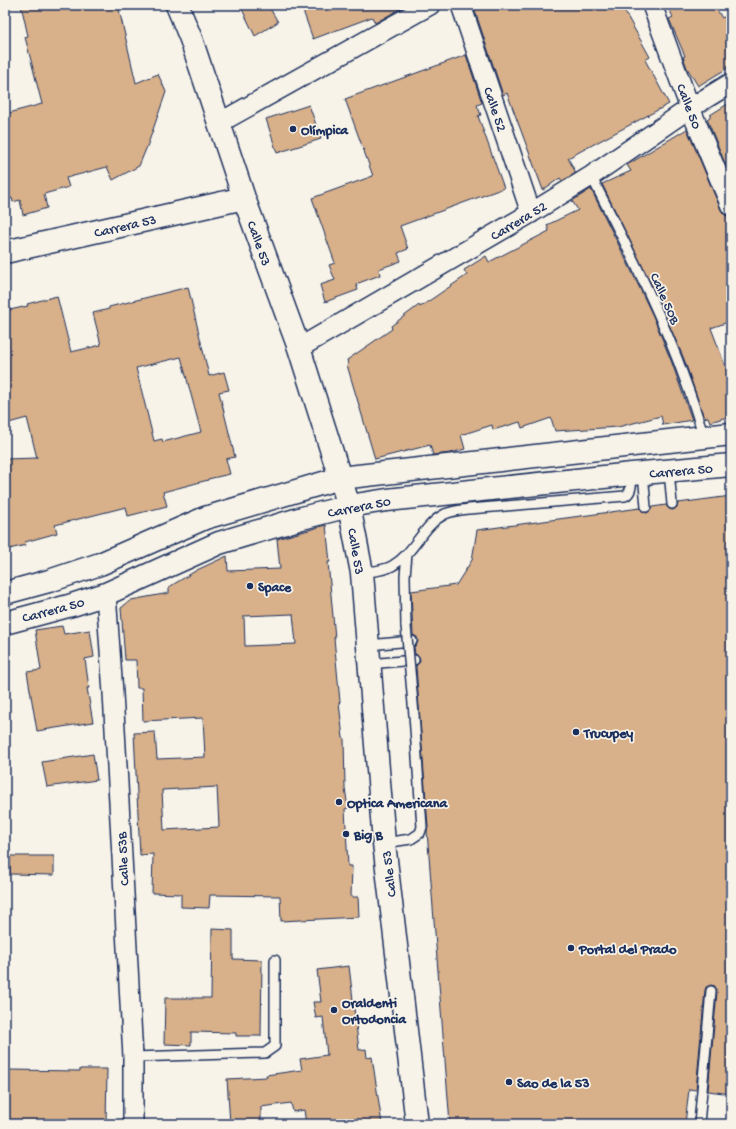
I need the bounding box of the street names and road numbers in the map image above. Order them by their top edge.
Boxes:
street label: Calle 50 [671,82,704,132]
street label: Calle 52 [478,85,509,135]
street label: Carrera 52 [488,199,551,246]
street label: Carrera 53 [93,212,158,243]
street label: Calle 53 [242,219,274,269]
street label: Calle 50B [645,271,683,328]
street label: Carrera 50 [649,461,714,484]
street label: Carrera 50 [327,494,392,523]
street label: Calle 53 [342,527,367,576]
street label: Carrera 50 [21,595,87,628]
street label: Calle 53B [115,831,134,886]
street label: Calle 53 [379,849,402,898]

